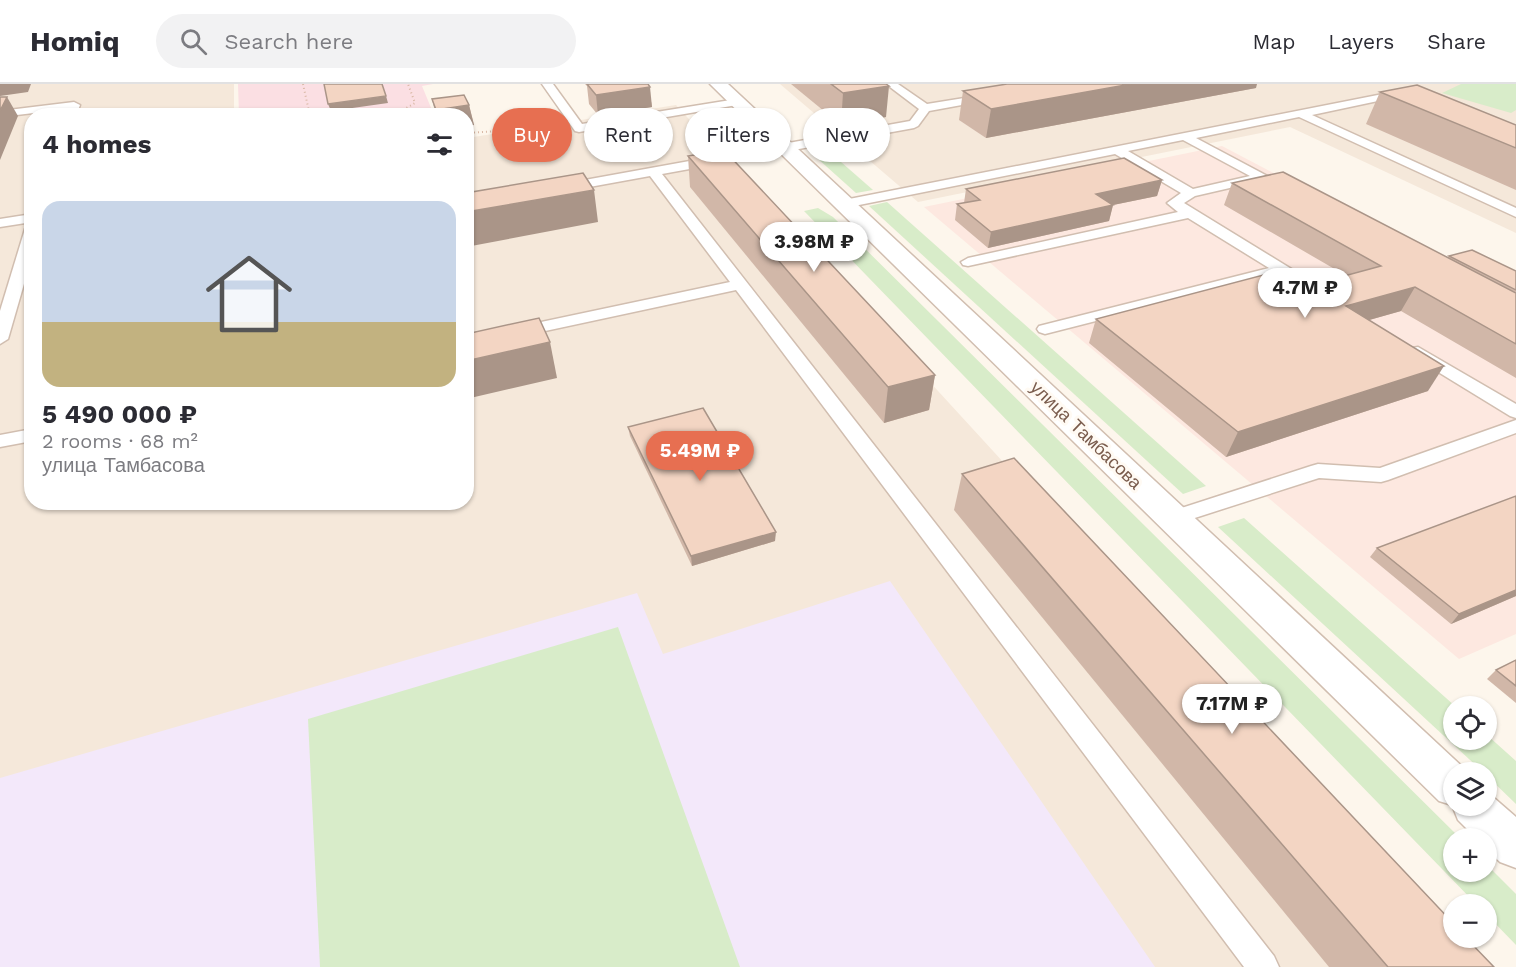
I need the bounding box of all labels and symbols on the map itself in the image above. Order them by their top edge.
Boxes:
pin: 3.98M ₽ [759,222,869,273]
pin: 4.7M ₽ [1256,268,1354,319]
street label: улица Тамбасова [1026,376,1147,494]
pin: 5.49M ₽ [645,431,755,482]
pin: 7.17M ₽ [1177,684,1287,735]

